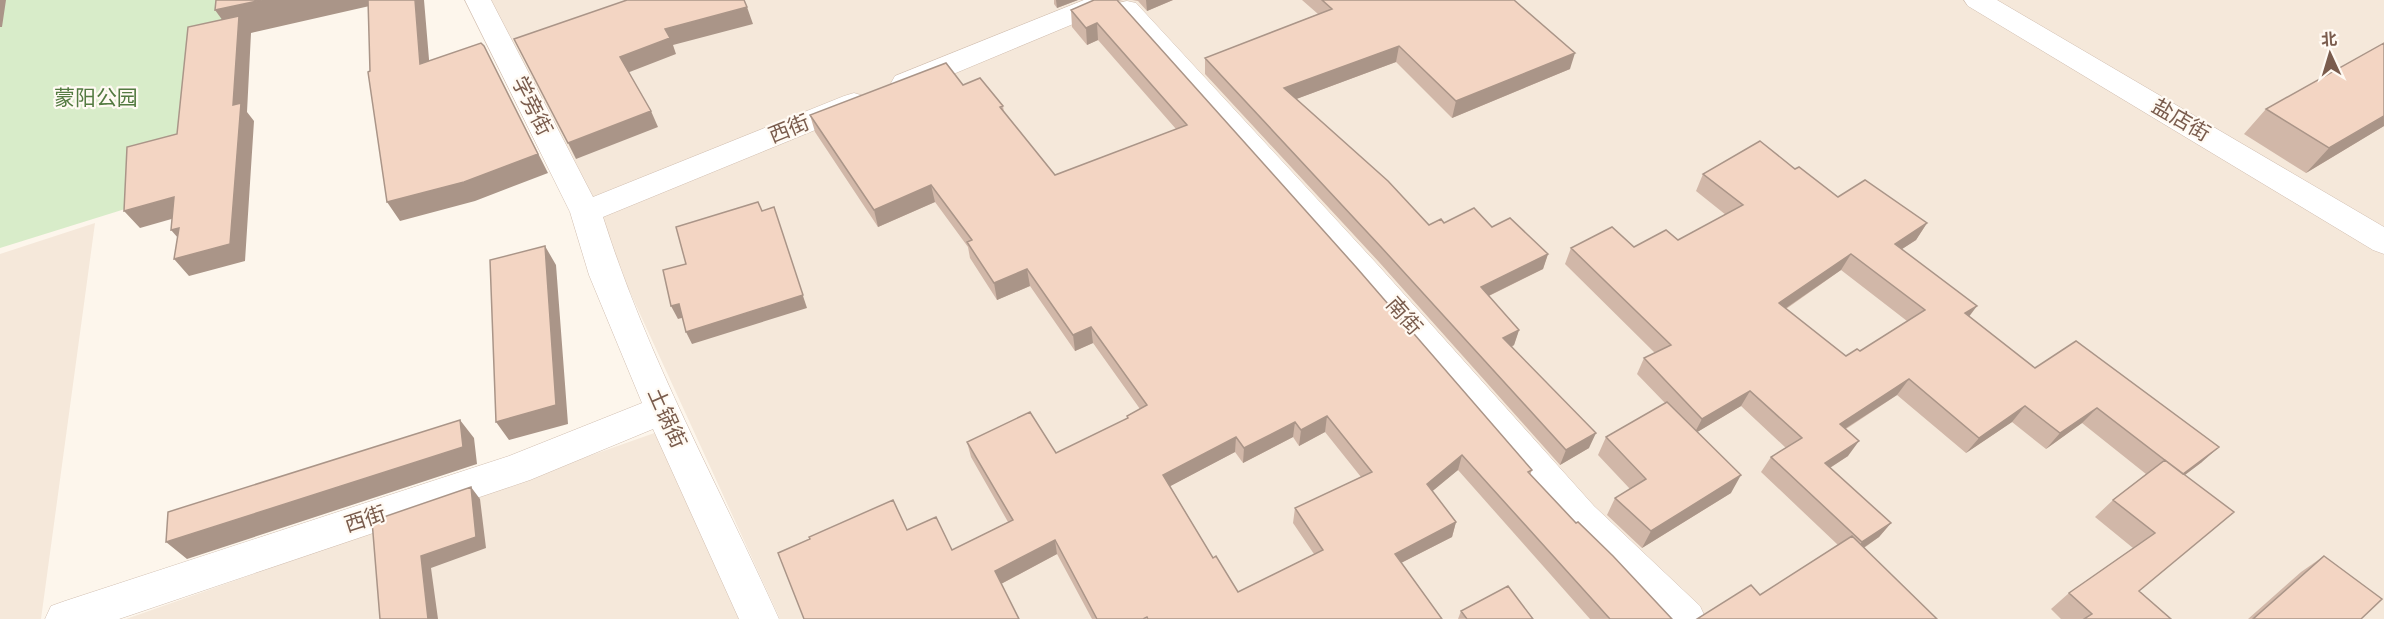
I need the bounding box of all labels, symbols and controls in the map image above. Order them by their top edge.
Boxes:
north arrow [2300,24,2360,84]
text: 北 [2320,29,2338,50]
street label: 学旁街 [506,72,558,140]
park label: 蒙阳公园 [54,85,138,111]
street label: 盐店街 [2147,93,2215,147]
street label: 西街 [765,109,813,149]
street label: 南街 [1380,292,1428,340]
street label: 土锅街 [642,384,692,452]
street label: 西街 [341,500,389,538]

